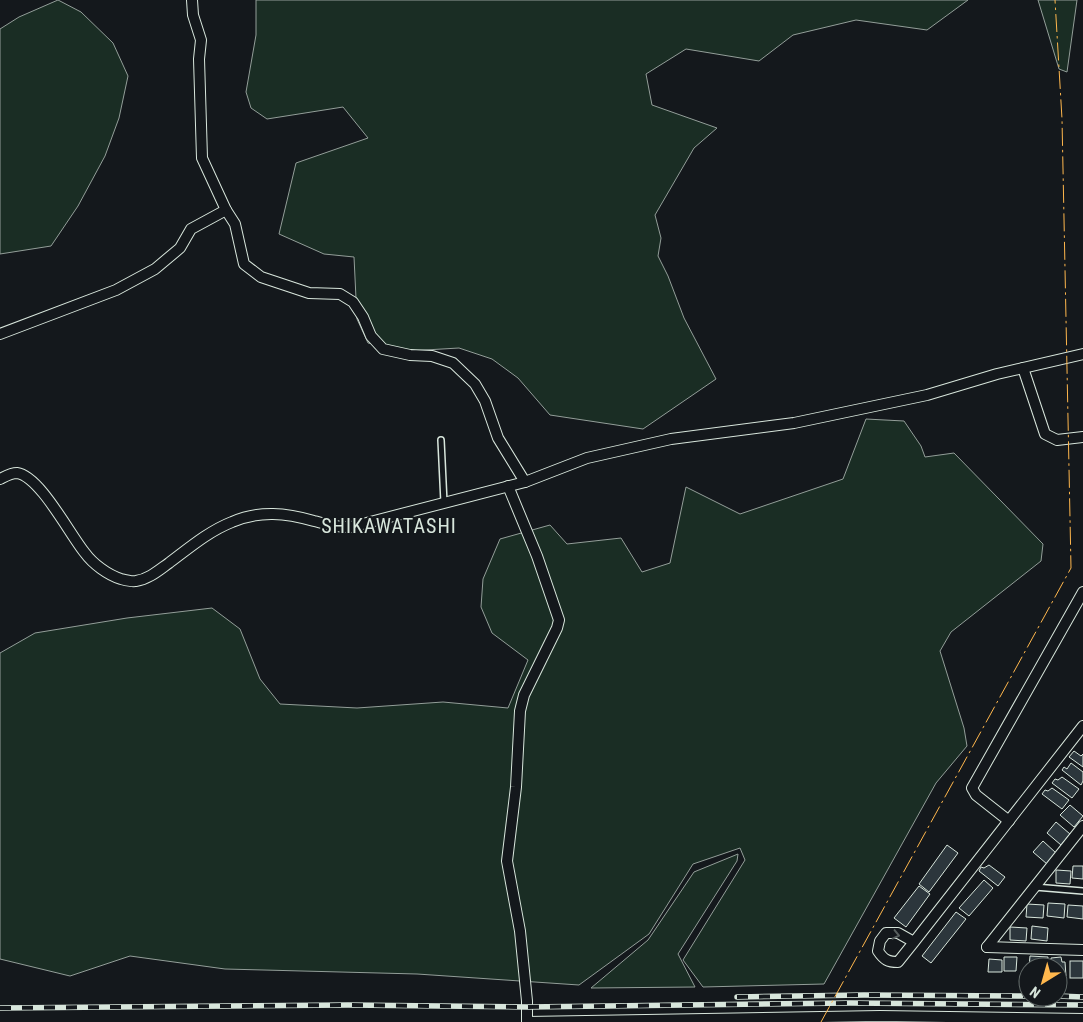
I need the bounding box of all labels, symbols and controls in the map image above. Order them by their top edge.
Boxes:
district label: SHIKAWATASHI [321,514,457,538]
one-way arrow [891,929,900,940]
north arrow [1018,957,1068,1007]
text: N [1027,983,1043,1001]

